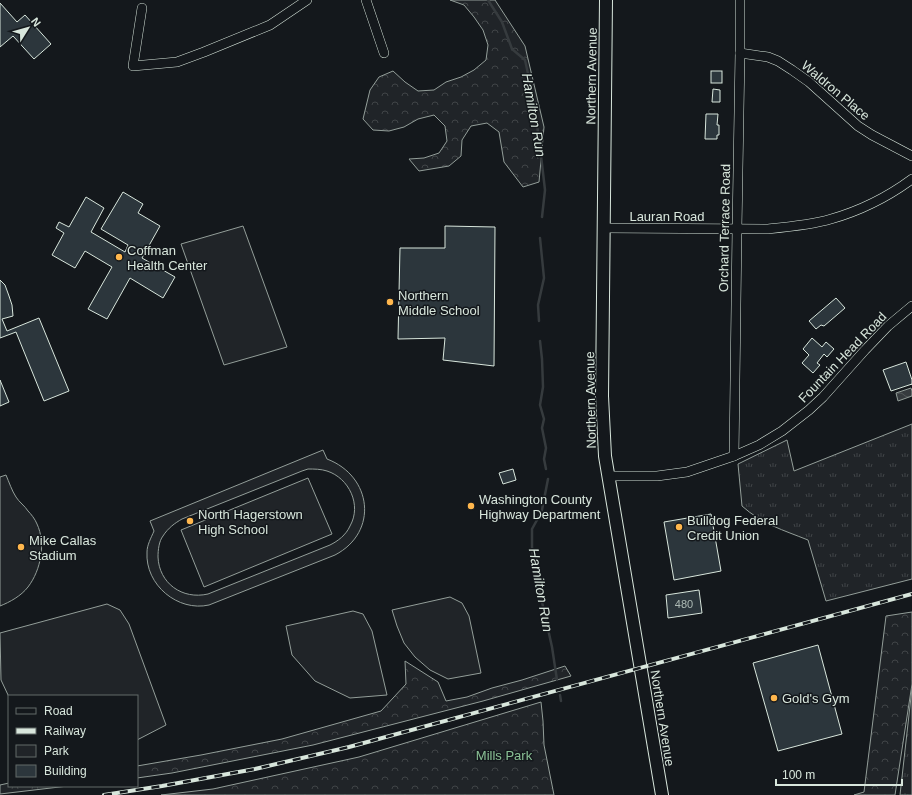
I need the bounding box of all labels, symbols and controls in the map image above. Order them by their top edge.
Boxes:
north arrow [8,8,48,48]
text: N [29,15,43,29]
street label: Northern Avenue [583,27,600,125]
street label: Waldron Place [799,58,873,123]
water label: Hamilton Run [519,72,549,158]
street label: Orchard Terrace Road [716,164,733,292]
street label: Lauran Road [629,209,705,224]
place label: Coffman Health Center [127,243,208,273]
marker: Coffman Health Center [114,252,124,262]
place label: Northern Middle School [398,288,480,318]
marker: Northern Middle School [385,297,395,307]
street label: Fountain Head Road [795,309,889,406]
street label: Northern Avenue [582,351,599,449]
place label: Washington County Highway Department [479,492,601,522]
marker: Washington County Highway Department [466,501,476,511]
place label: North Hagerstown High School [198,507,303,537]
place label: Bulldog Federal Credit Union [687,513,778,543]
marker: North Hagerstown High School [185,516,195,526]
marker: Bulldog Federal Credit Union [674,522,684,532]
place label: Mike Callas Stadium [29,533,97,563]
marker: Mike Callas Stadium [16,542,26,552]
water label: Hamilton Run [526,547,556,633]
house number: 480 [675,598,693,610]
street label: Northern Avenue [647,669,678,767]
place label: Gold's Gym [782,691,850,706]
marker: Gold's Gym [769,693,779,703]
legend [8,695,138,787]
text: Road [44,704,73,718]
text: Railway [44,724,86,738]
text: Park [44,744,70,758]
park label: Mills Park [476,748,533,763]
scale bar [776,761,902,787]
text: Building [44,764,87,778]
text: 100 m [782,768,815,782]

